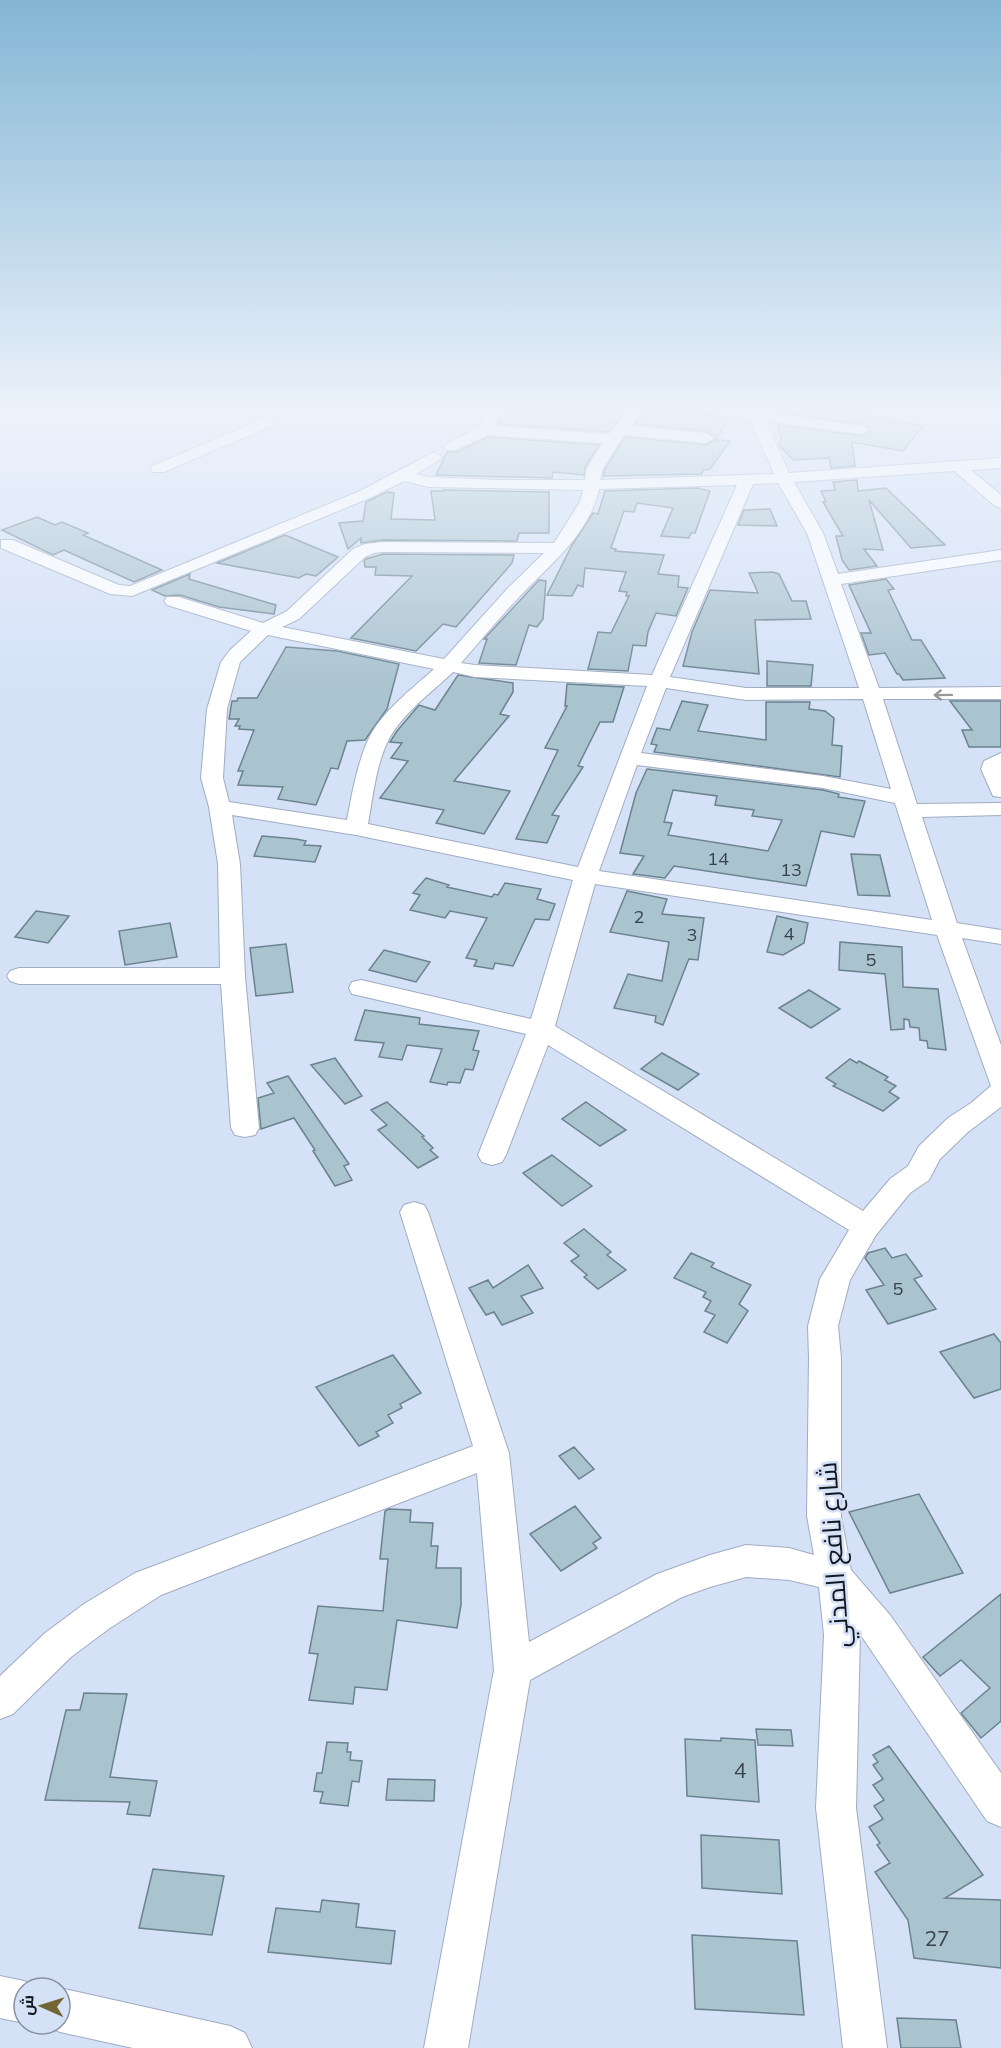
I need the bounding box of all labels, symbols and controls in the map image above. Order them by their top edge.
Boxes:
one-way arrow [933,689,953,701]
house number: 14 [707,847,729,870]
house number: 13 [780,858,802,881]
house number: 2 [634,905,644,928]
house number: 4 [784,922,795,945]
house number: 3 [687,923,697,946]
house number: 5 [866,948,877,971]
house number: 5 [893,1277,904,1300]
street label: شارع نافع المدني [810,1461,861,1649]
house number: 4 [734,1757,747,1783]
house number: 27 [924,1925,950,1951]
north arrow [12,1976,72,2036]
text: ش [16,1994,38,2016]

